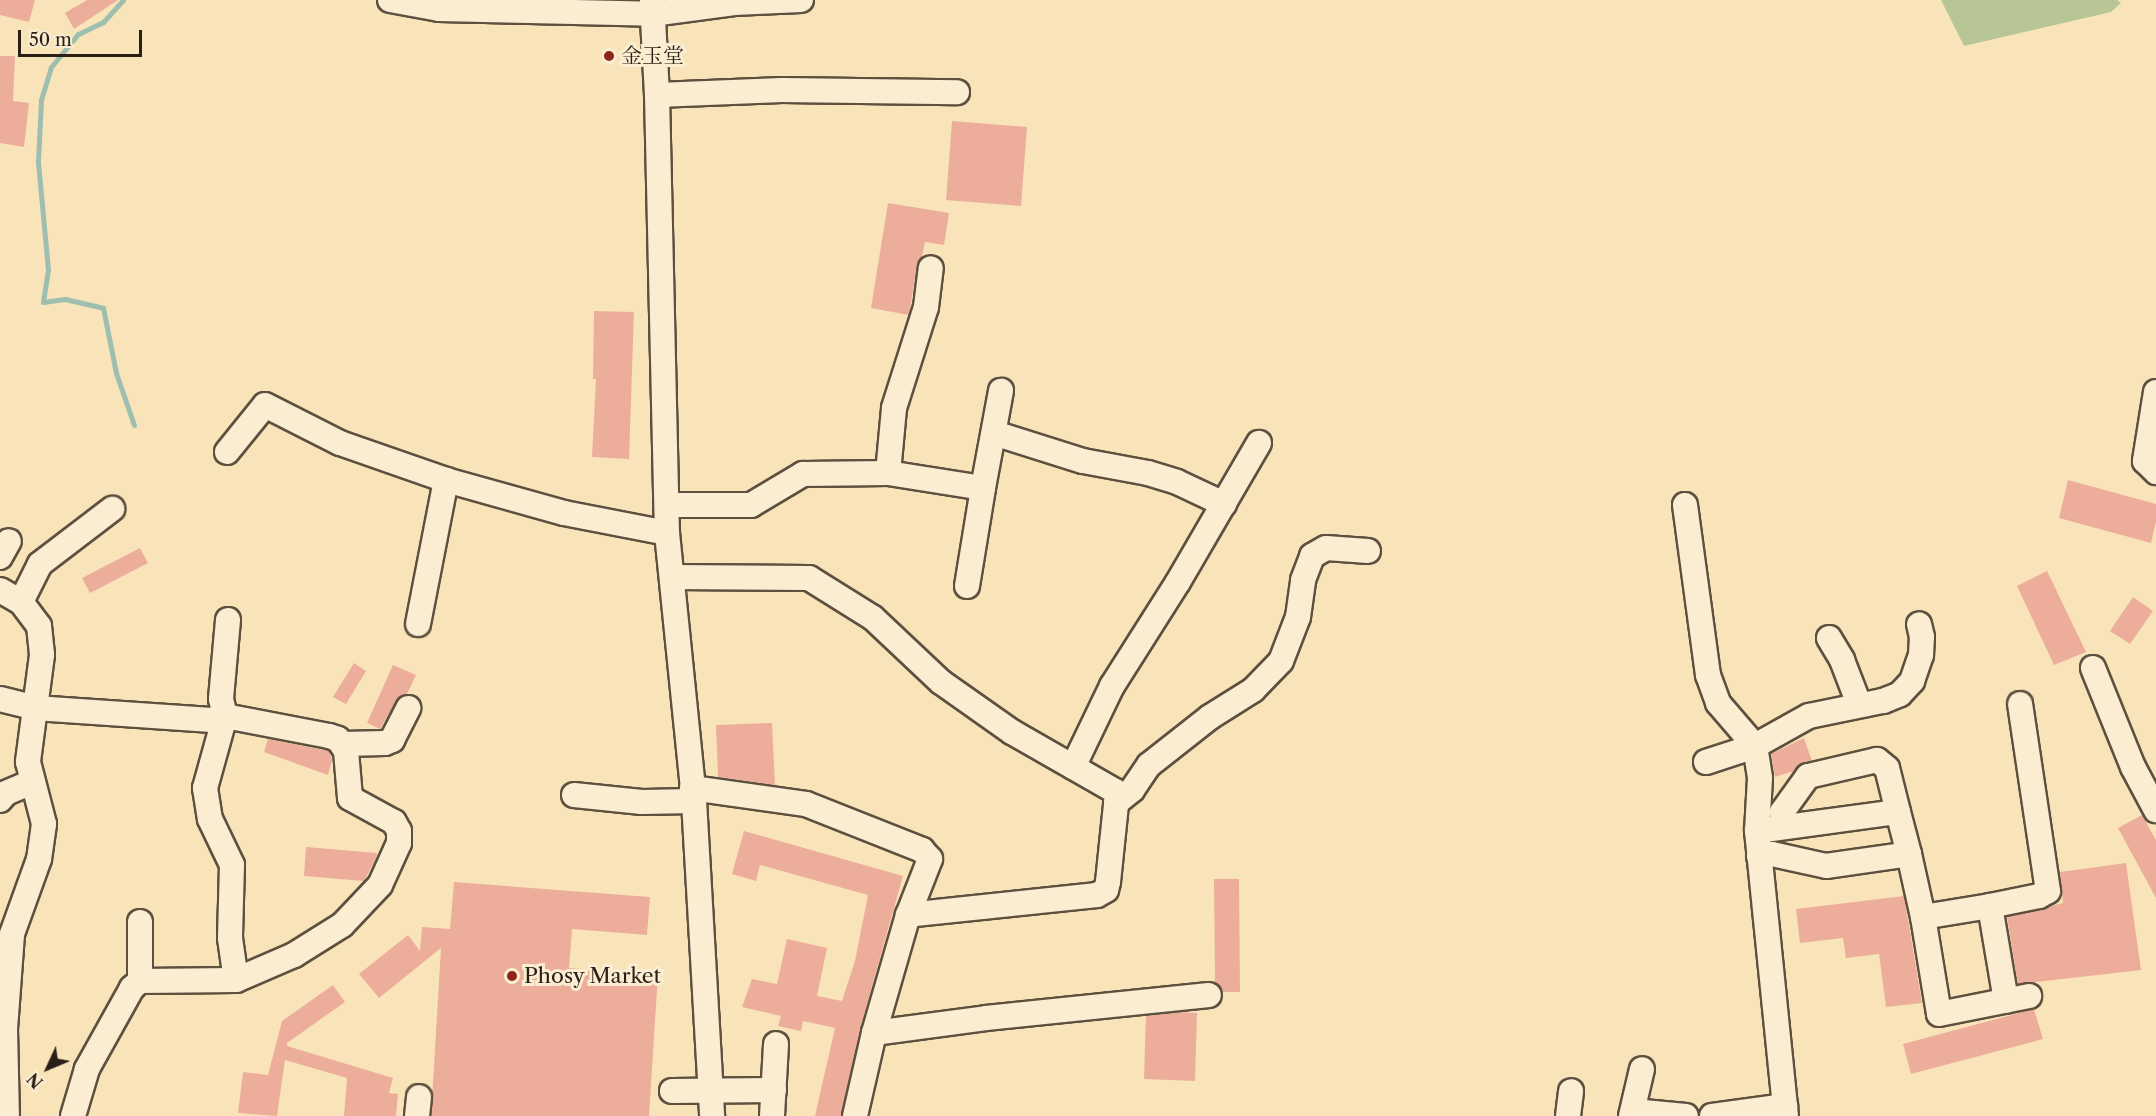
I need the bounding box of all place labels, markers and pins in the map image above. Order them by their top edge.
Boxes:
place label: 金玉堂 [621,43,684,69]
marker: 金玉堂 [602,49,616,63]
place label: Phosy Market [524,963,662,989]
marker: Phosy Market [505,969,519,983]

